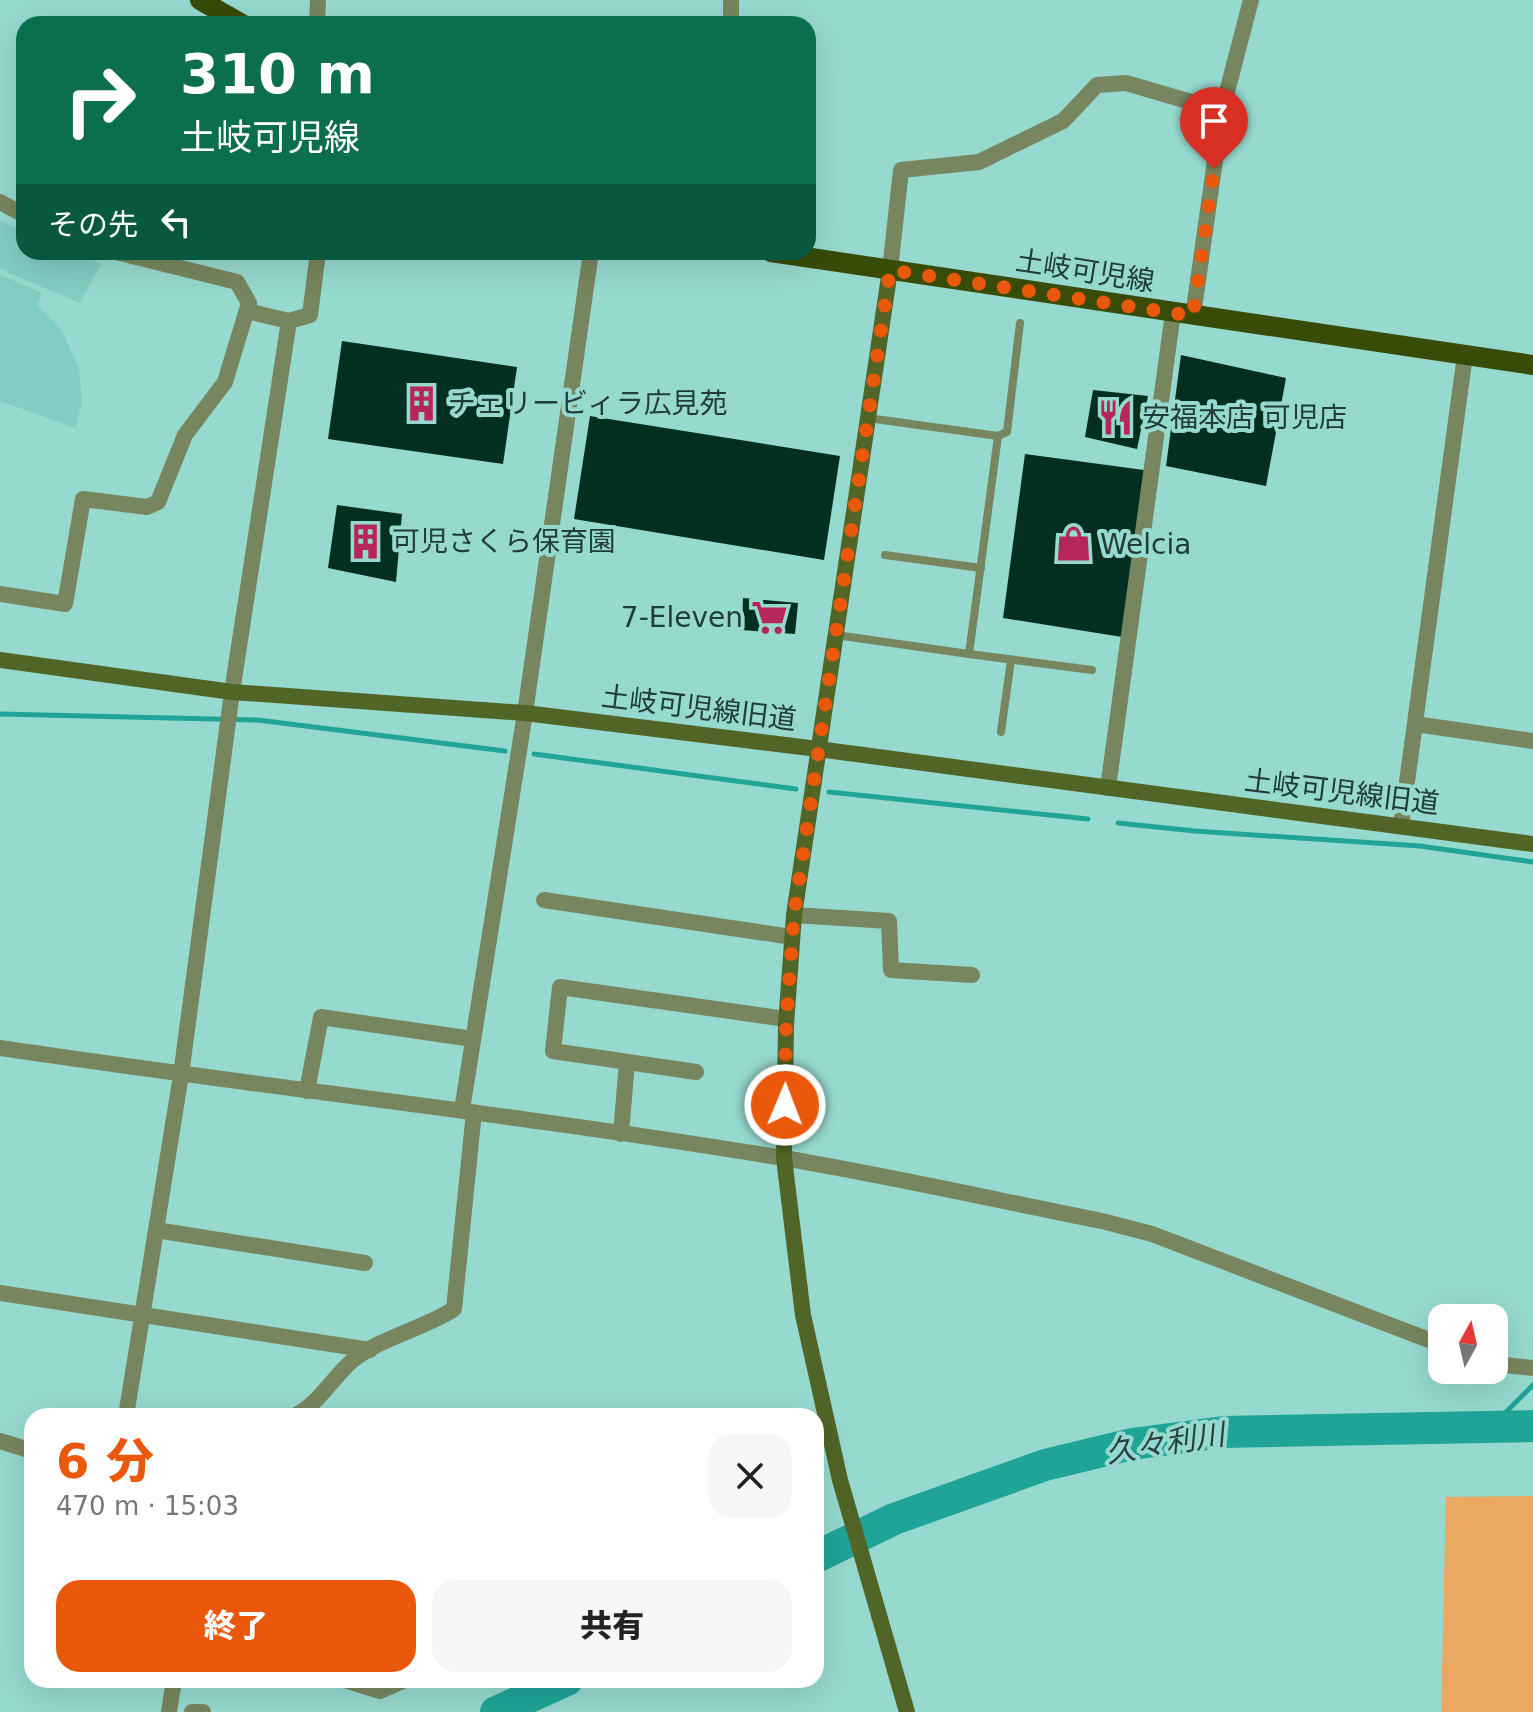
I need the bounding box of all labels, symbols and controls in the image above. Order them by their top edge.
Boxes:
text: 310 m [180,41,375,106]
icon: right [48,48,152,152]
pin [1180,87,1248,169]
icon: arrive [1192,99,1236,143]
text: 土岐可児線 [180,117,360,158]
icon: left [154,200,198,244]
text: その先 [48,207,138,242]
street label: 土岐可児線 [1013,244,1157,298]
building icon: チェリービィラ広見苑 [403,384,441,422]
place label: チェリービィラ広見苑 [448,387,727,420]
restaurant icon: 安福本店 可児店 [1097,398,1135,436]
place label: 安福本店 可児店 [1142,401,1347,434]
building icon: 可児さくら保育園 [347,522,385,560]
place label: 可児さくら保育園 [392,525,616,558]
shop icon: Welcia [1055,525,1093,563]
place label: Welcia [1100,528,1191,561]
supermarket icon: 7-Eleven [750,598,788,636]
place label: 7-Eleven [621,601,743,634]
street label: 土岐可児線旧道 [600,680,798,736]
street label: 土岐可児線旧道 [1243,764,1441,820]
position arrow [743,1063,827,1147]
north arrow [1428,1304,1508,1384]
map controls [1428,1304,1508,1384]
water label: 久々利川 [1103,1416,1230,1470]
text: 6 分 [56,1433,154,1489]
button: close [708,1434,792,1518]
text: 470 m · 15:03 [56,1491,239,1521]
button: 終了 [56,1580,416,1672]
button: 共有 [432,1580,792,1672]

